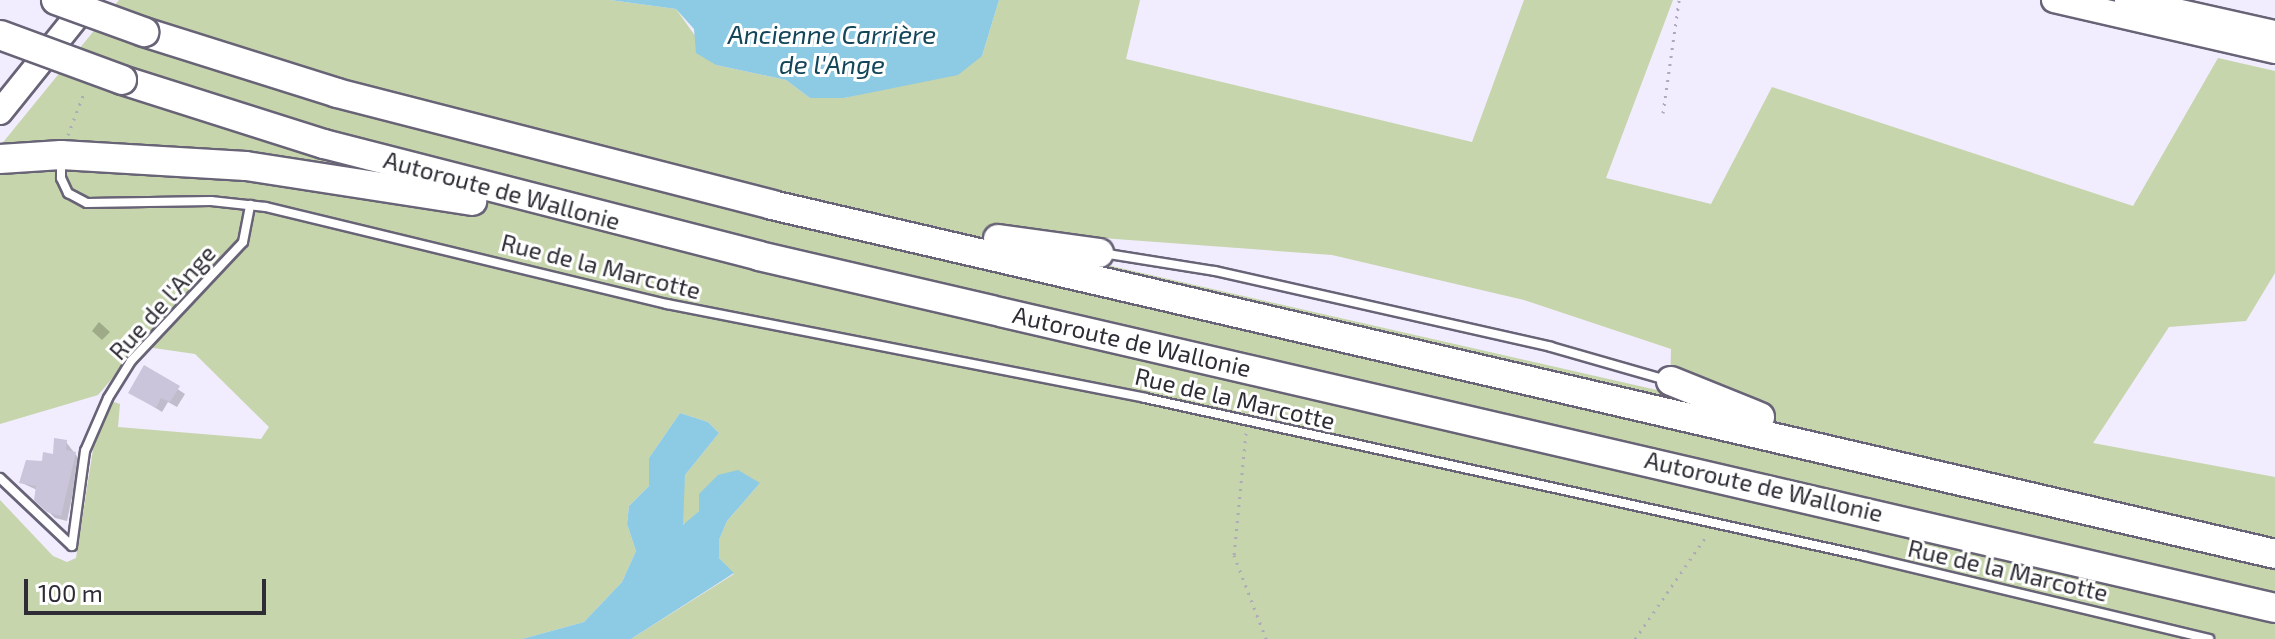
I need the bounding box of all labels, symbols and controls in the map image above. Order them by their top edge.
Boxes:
water label: Ancienne Carrière de l'Ange [728,18,936,80]
street label: Autoroute de Wallonie [381,145,623,235]
street label: Rue de la Marcotte [498,227,704,305]
street label: Rue de l'Ange [103,239,221,365]
street label: Autoroute de Wallonie [1010,300,1254,382]
street label: Rue de la Marcotte [1132,361,1338,435]
street label: Autoroute de Wallonie [1642,445,1886,527]
street label: Rue de la Marcotte [1905,533,2111,607]
scale bar [28,563,270,613]
text: 100 m [38,578,103,607]

